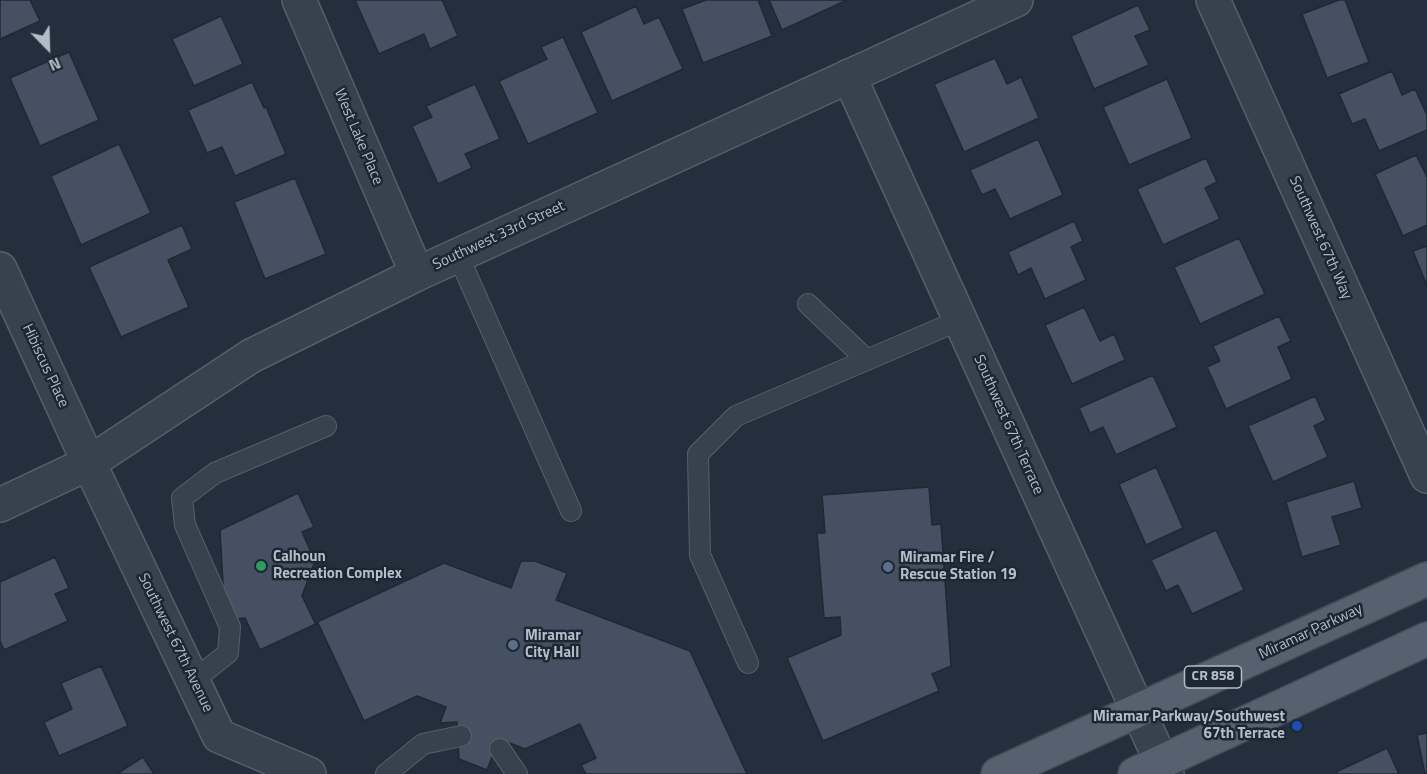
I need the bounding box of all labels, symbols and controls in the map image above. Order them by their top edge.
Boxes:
north arrow [18,18,78,78]
text: N [45,51,65,78]
street label: West Lake Place [330,86,386,188]
street label: Southwest 67th Way [1285,174,1355,302]
street label: Southwest 33rd Street [430,198,568,274]
street label: Hibiscus Place [18,321,72,411]
street label: Southwest 67th Terrace [969,352,1047,498]
place label: Calhoun Recreation Complex [273,548,402,583]
place label: Miramar Fire / Rescue Station 19 [900,549,1017,584]
marker: Calhoun Recreation Complex [254,559,268,573]
marker: Miramar Fire / Rescue Station 19 [881,560,895,574]
street label: Southwest 67th Avenue [134,571,216,715]
street label: Miramar Parkway [1256,600,1366,664]
place label: Miramar City Hall [525,627,581,662]
marker: Miramar City Hall [506,638,520,652]
road number: CR 858 [1184,666,1242,688]
place label: Miramar Parkway/Southwest 67th Terrace [1093,708,1285,743]
marker: Miramar Parkway/Southwest 67th Terrace [1290,719,1304,733]

